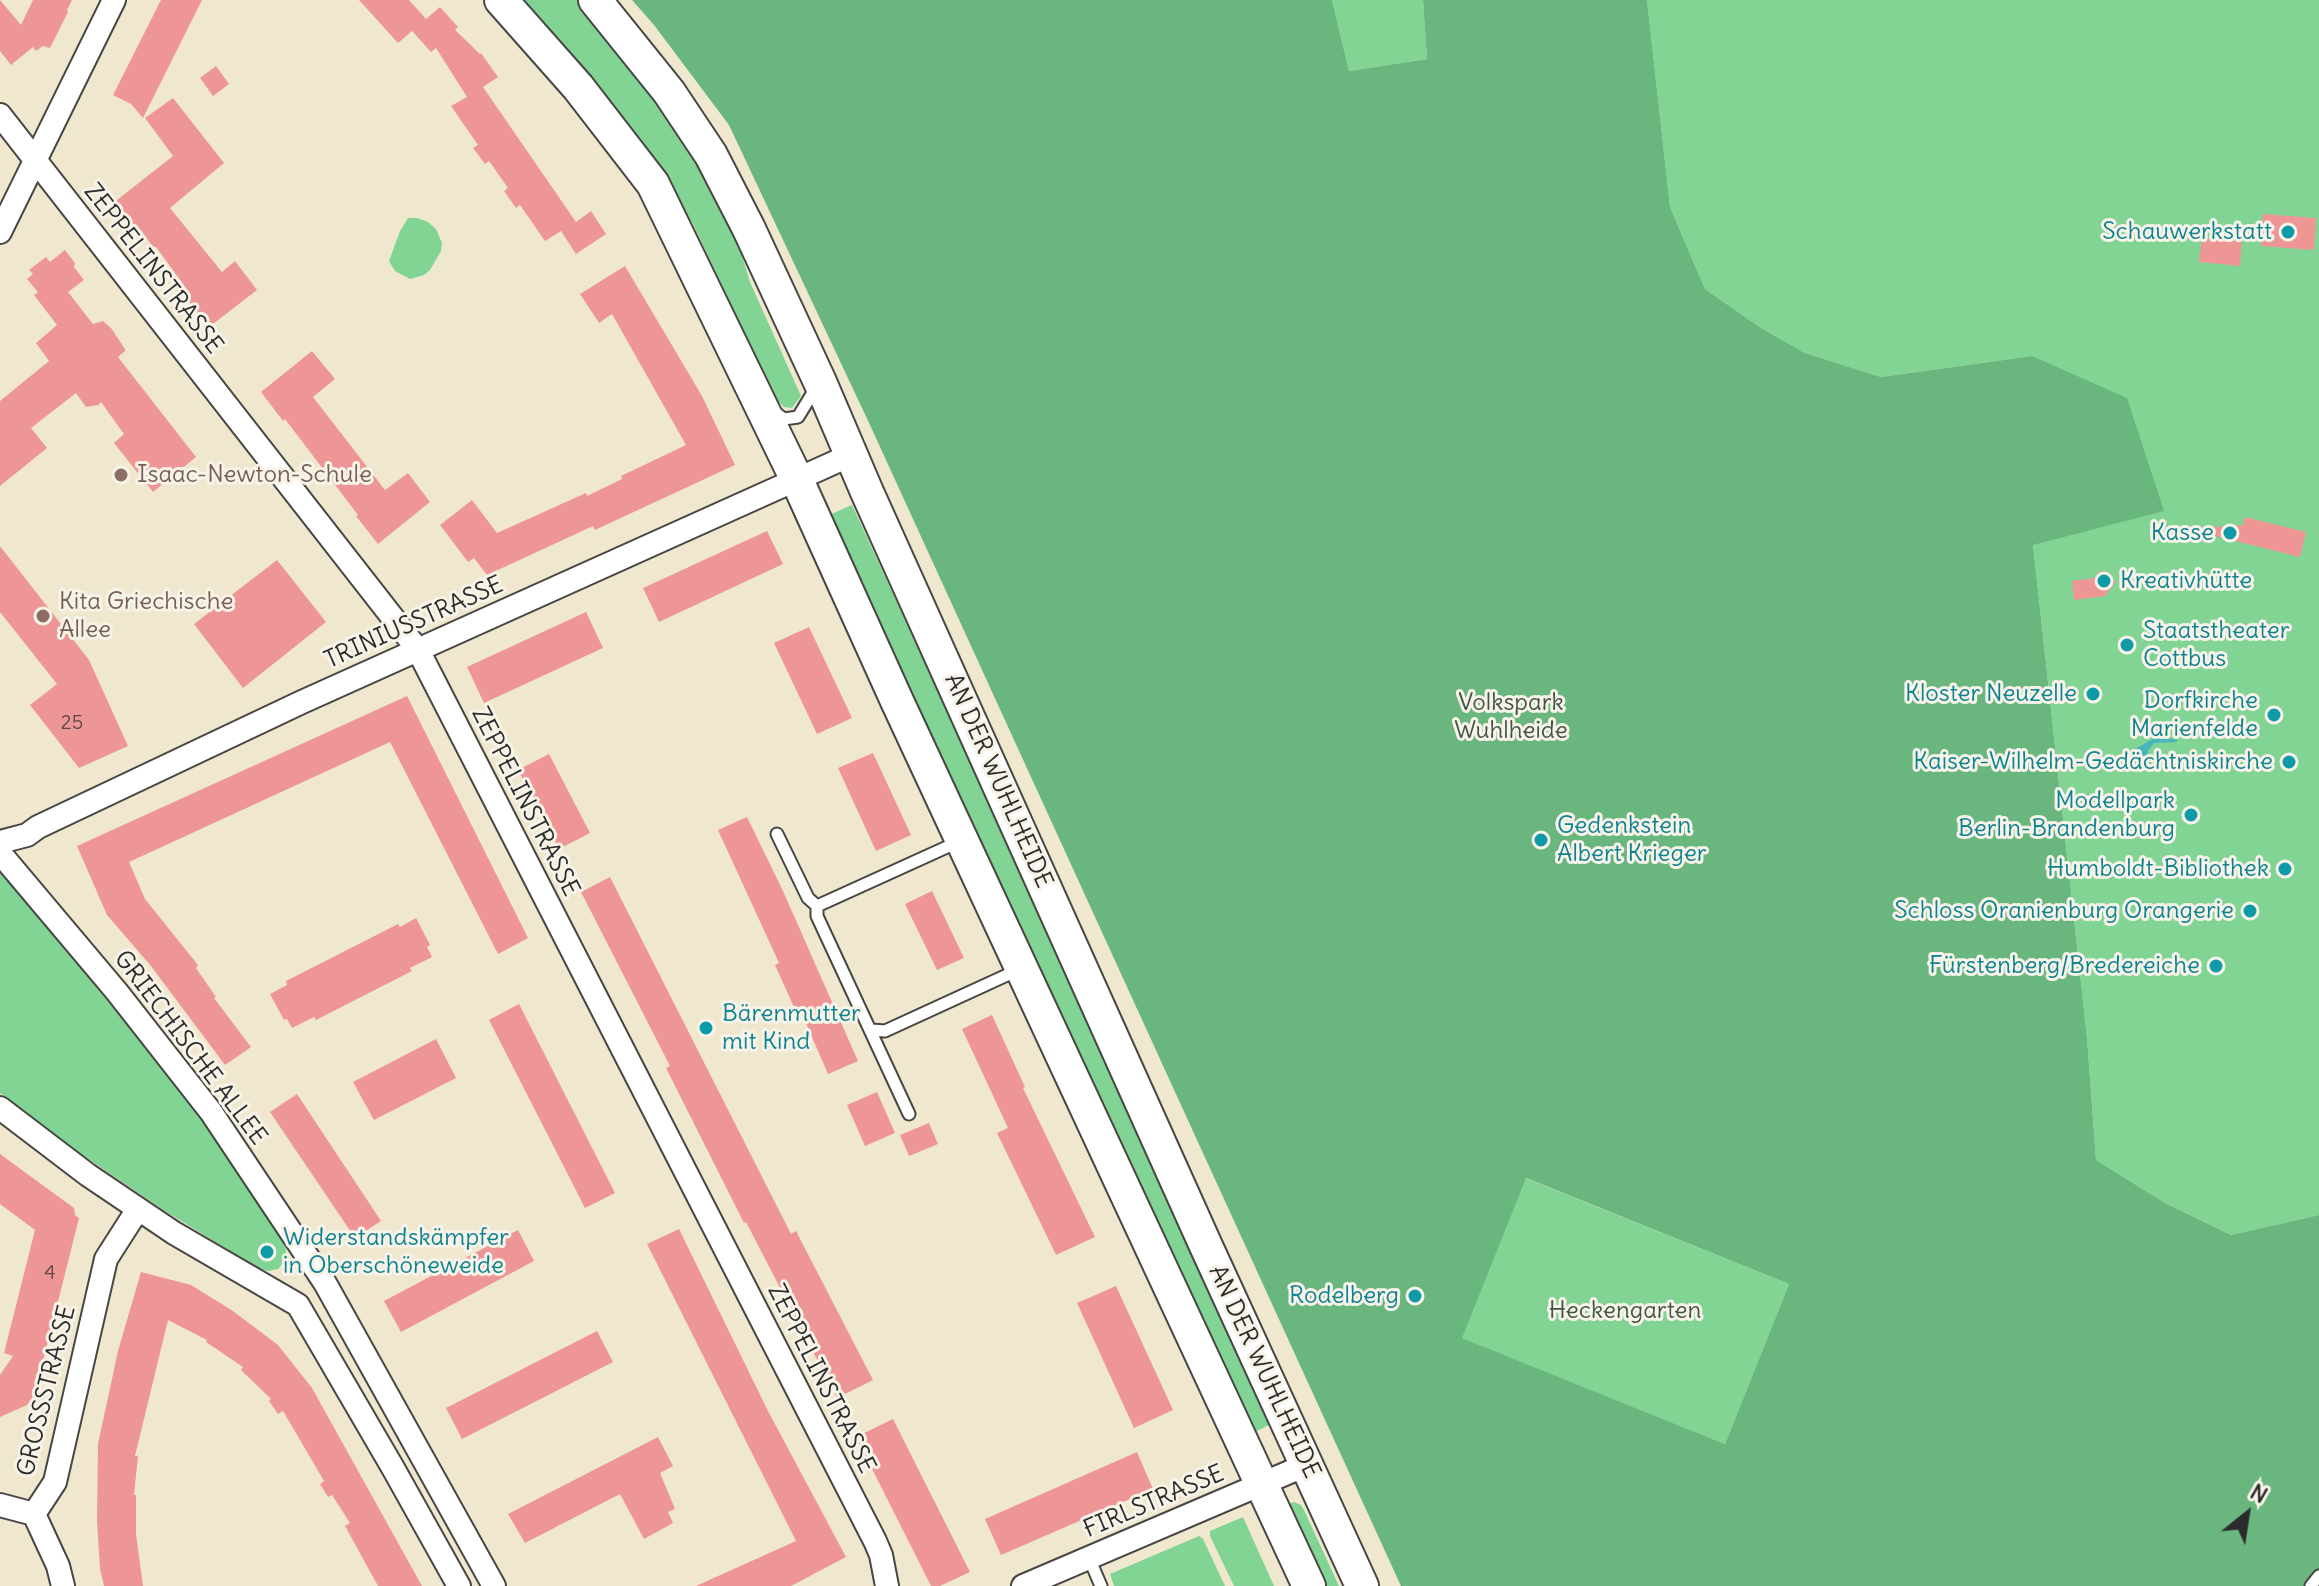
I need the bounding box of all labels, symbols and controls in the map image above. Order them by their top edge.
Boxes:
street label: ZEPPELINSTRASSE [78,178,228,360]
place label: Schauwerkstatt [2102,218,2272,246]
marker: Schauwerkstatt [2279,223,2297,241]
place label: Isaac-Newton-Schule [137,461,372,489]
marker: Isaac-Newton-Schule [112,466,130,484]
place label: Kasse [2151,519,2214,547]
marker: Kasse [2221,524,2239,542]
place label: Kreativhütte [2120,567,2252,595]
street label: TRINIUSSTRASSE [320,571,508,675]
marker: Kreativhütte [2095,572,2113,590]
place label: Kita Griechische Allee [59,588,234,644]
marker: Kita Griechische Allee [34,607,52,625]
place label: Staatstheater Cottbus [2143,617,2289,673]
marker: Staatstheater Cottbus [2118,636,2136,654]
street label: AN DER WUHLHEIDE [938,670,1058,892]
place label: Kloster Neuzelle [1905,680,2077,708]
marker: Kloster Neuzelle [2084,685,2102,703]
place label: Dorfkirche Marienfelde [2131,687,2258,743]
park label: Volkspark Wuhlheide [1454,689,1568,745]
street label: ZEPPELINSTRASSE [465,703,585,901]
marker: Dorfkirche Marienfelde [2265,706,2283,724]
house number: 25 [61,711,83,735]
place label: Kaiser-Wilhelm-Gedächtniskirche [1913,748,2273,776]
marker: Kaiser-Wilhelm-Gedächtniskirche [2280,753,2298,771]
place label: Modellpark Berlin-Brandenburg [1958,787,2175,843]
marker: Modellpark Berlin-Brandenburg [2182,806,2200,824]
place label: Gedenkstein Albert Krieger [1557,812,1707,868]
marker: Gedenkstein Albert Krieger [1532,831,1550,849]
place label: Humboldt-Bibliothek [2047,855,2269,883]
marker: Humboldt-Bibliothek [2276,860,2294,878]
place label: Schloss Oranienburg Orangerie [1894,897,2234,925]
marker: Schloss Oranienburg Orangerie [2241,902,2259,920]
street label: GRIECHISCHE ALLEE [108,945,272,1151]
place label: Fürstenberg/Bredereiche [1929,952,2200,980]
marker: Fürstenberg/Bredereiche [2207,957,2225,975]
place label: Bärenmutter mit Kind [722,1000,861,1056]
marker: Bärenmutter mit Kind [697,1019,715,1037]
place label: Widerstandskämpfer in Oberschöneweide [283,1224,509,1280]
marker: Widerstandskämpfer in Oberschöneweide [258,1243,276,1261]
house number: 4 [44,1261,56,1285]
street label: AN DER WUHLHEIDE [1202,1261,1326,1483]
street label: ZEPPELINSTRASSE [761,1280,881,1478]
place label: Rodelberg [1289,1282,1399,1310]
marker: Rodelberg [1406,1287,1424,1305]
park label: Heckengarten [1549,1297,1701,1325]
street label: GROSSSTRASSE [12,1303,82,1479]
street label: FIRLSTRASSE [1079,1459,1229,1545]
north arrow [2207,1474,2287,1554]
text: N [2245,1477,2273,1509]

